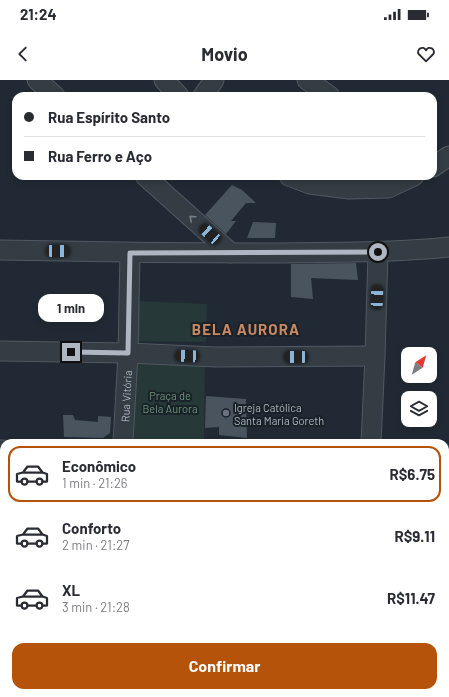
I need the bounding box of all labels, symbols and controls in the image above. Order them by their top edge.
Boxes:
text: 21:24 [20,5,57,23]
icon: back [12,43,34,65]
text: Movio [201,43,248,65]
icon: heart [415,43,437,65]
text: Rua Espírito Santo [48,108,170,126]
text: Rua Ferro e Aço [48,147,152,165]
one-way arrow [189,215,197,222]
car [197,222,223,246]
route start [369,243,387,261]
car [46,245,70,257]
car [371,285,383,309]
callout: 1 min [38,294,104,322]
text: 1 min [57,300,85,316]
district label: BELA AURORA [192,320,300,338]
route end [62,343,80,361]
north arrow [401,347,437,383]
map controls [401,347,437,427]
car [175,350,199,362]
car [284,351,308,363]
street label: Rua Vitória [118,370,134,422]
park label: Praça de Bela Aurora [142,389,198,415]
button: layers [401,391,437,427]
place label: Igreja Católica Santa Maria Goreth [234,401,324,427]
marker: Igreja Católica Santa Maria Goreth [221,408,231,418]
icon: car [14,456,50,492]
text: Econômico [62,457,136,475]
text: R$6.75 [390,465,435,483]
text: 1 min · 21:26 [62,475,128,491]
icon: car [14,518,50,554]
text: Conforto [62,519,121,537]
text: R$9.11 [394,527,435,545]
text: 2 min · 21:27 [62,537,129,553]
icon: car [14,580,50,616]
text: XL [62,581,80,599]
text: R$11.47 [387,589,435,607]
text: 3 min · 21:28 [62,599,130,615]
button: Confirmar [12,643,437,689]

